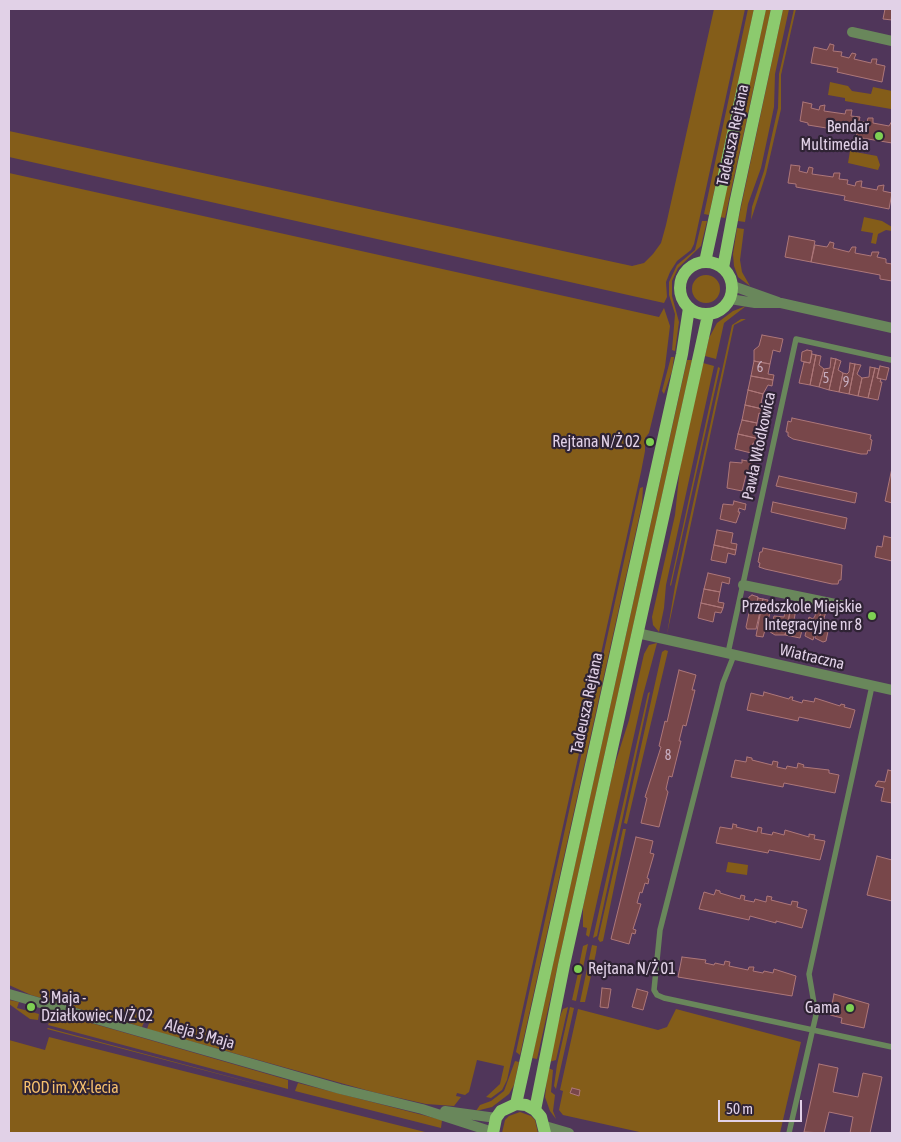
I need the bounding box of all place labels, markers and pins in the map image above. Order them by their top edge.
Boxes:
place label: Bendar Multimedia [801,117,869,155]
marker: Bendar Multimedia [873,130,885,142]
place label: Rejtana N/Ż 02 [552,432,640,452]
marker: Rejtana N/Ż 02 [644,436,656,448]
place label: Przedszkole Miejskie Integracyjne nr 8 [741,597,862,635]
marker: Przedszkole Miejskie Integracyjne nr 8 [866,610,878,622]
place label: Rejtana N/Ż 01 [588,959,676,979]
marker: Rejtana N/Ż 01 [572,963,584,975]
place label: 3 Maja - Działkowiec N/Ż 02 [41,988,153,1026]
place label: Gama [805,998,840,1018]
marker: 3 Maja - Działkowiec N/Ż 02 [25,1001,37,1013]
marker: Gama [844,1002,856,1014]

